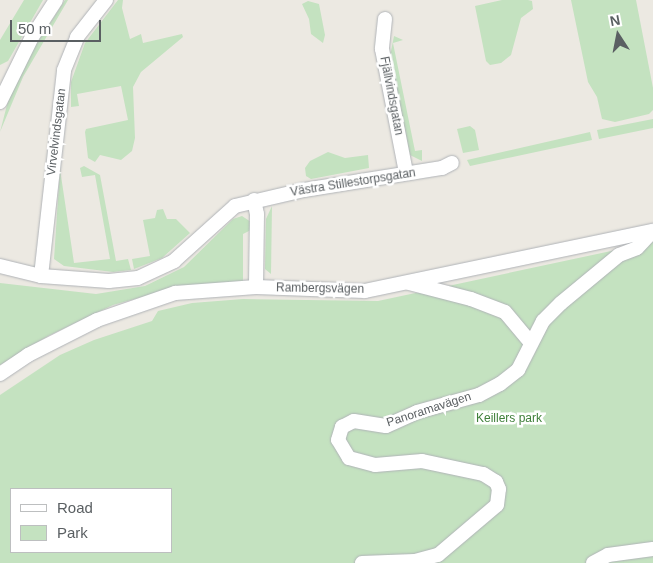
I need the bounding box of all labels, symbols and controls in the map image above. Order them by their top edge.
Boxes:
scale bar [12,10,104,42]
north arrow [593,10,643,60]
text: N [609,11,622,29]
text: 50 m [18,20,51,37]
street label: Fjällvindsgatan [376,55,406,137]
street label: Virvelvindsgatan [45,88,69,176]
street label: Västra Stillestorpsgatan [289,166,417,200]
street label: Rambergsvägen [276,281,364,297]
street label: Panoramavägen [385,390,473,430]
park label: Keillers park [476,412,542,426]
legend [10,488,172,553]
text: Road [57,499,93,516]
text: Park [57,524,88,541]

